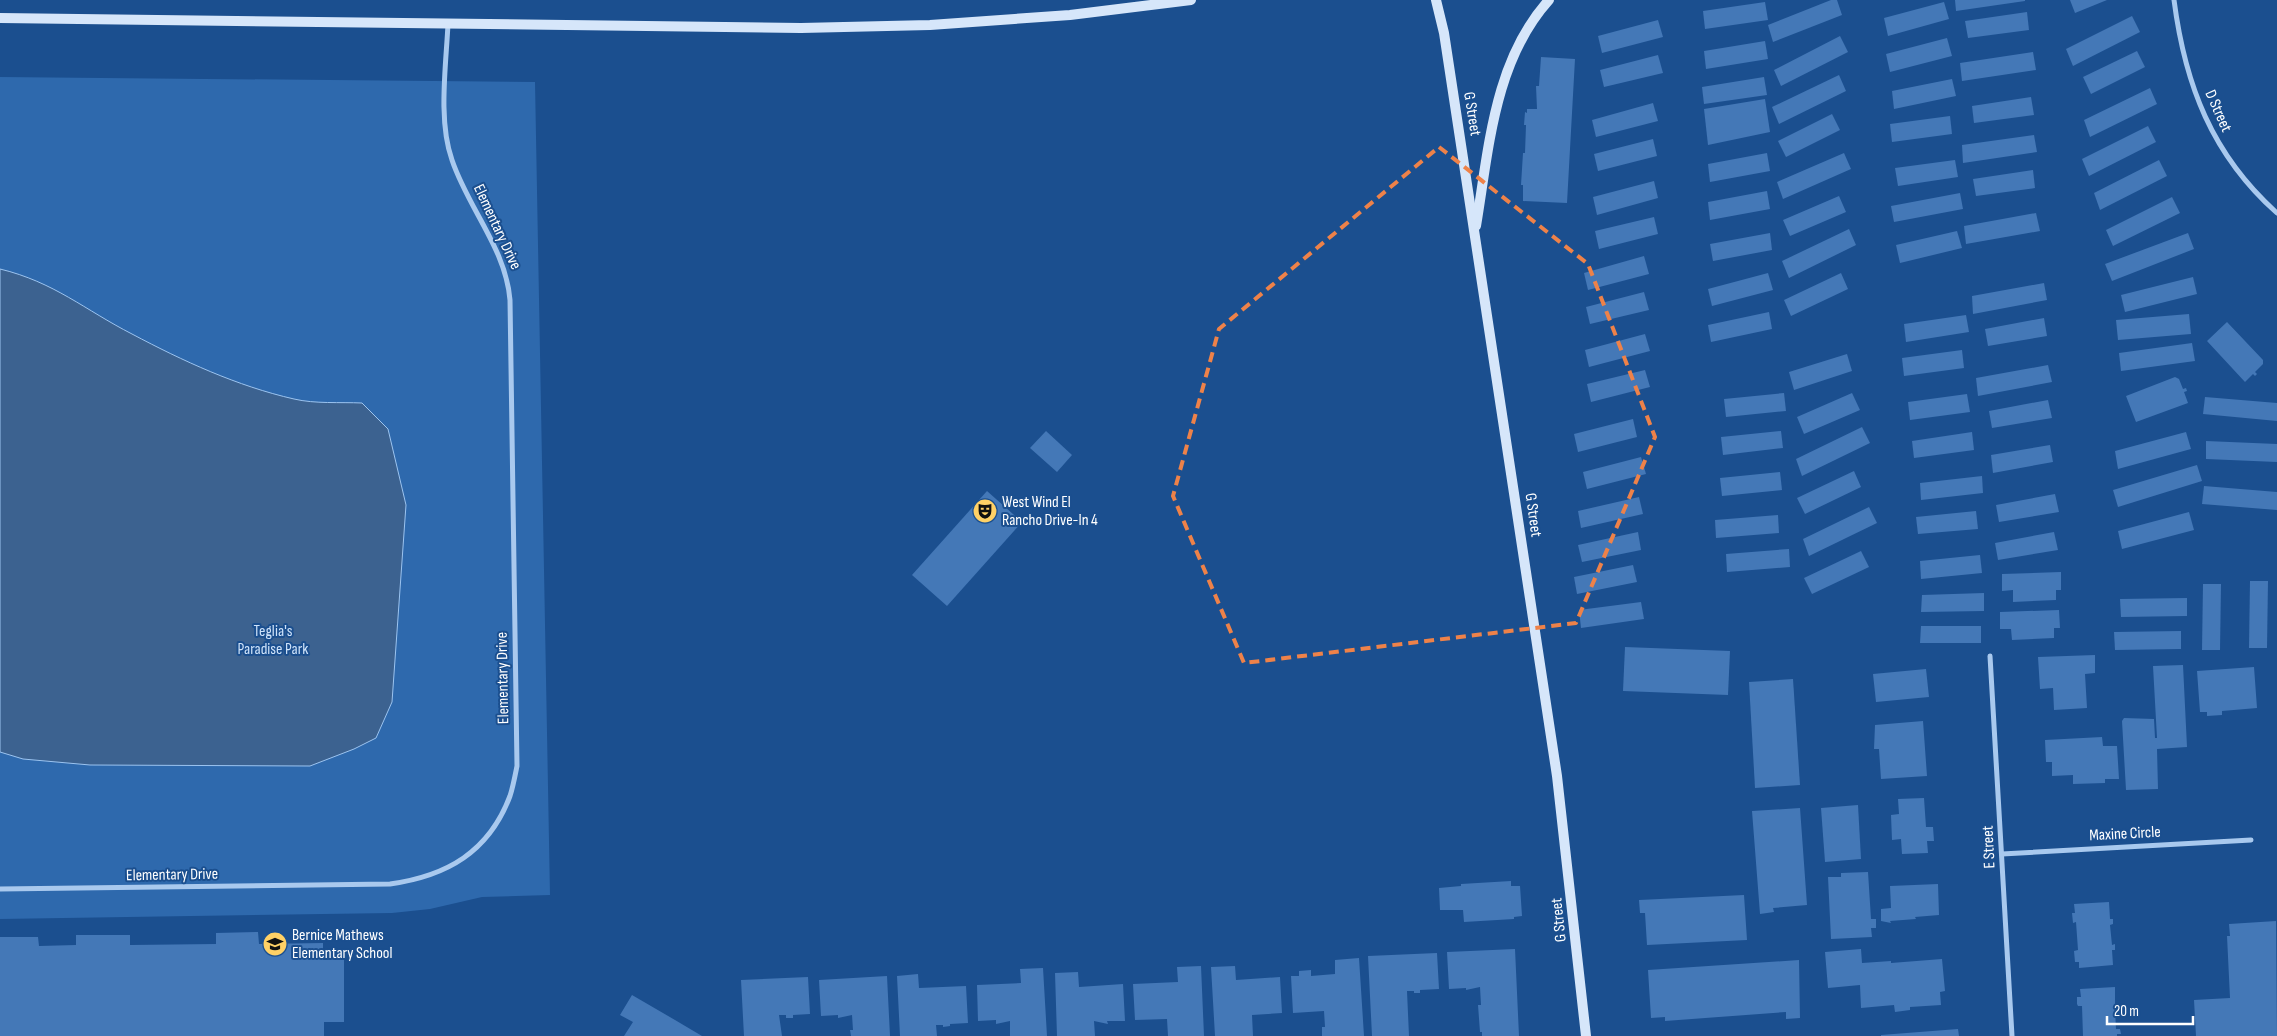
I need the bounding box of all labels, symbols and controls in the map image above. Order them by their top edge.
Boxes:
street label: D Street [2200,87,2236,135]
street label: G Street [1459,91,1485,137]
street label: Elementary Drive [469,181,525,273]
street label: G Street [1521,492,1546,538]
place label: West Wind El Rancho Drive-In 4 [1002,493,1098,530]
theatre icon: West Wind El Rancho Drive-In 4 [972,498,998,524]
park label: Teglia's Paradise Park [238,622,308,659]
street label: Elementary Drive [493,632,513,724]
street label: Maxine Circle [2089,823,2161,845]
street label: E Street [1978,825,2000,869]
street label: Elementary Drive [126,865,218,885]
street label: G Street [1547,897,1571,943]
place label: Bernice Mathews Elementary School [292,926,392,963]
school or university icon: Bernice Mathews Elementary School [262,931,288,957]
scale bar [2107,994,2193,1026]
text: 20 m [2114,1002,2139,1021]

